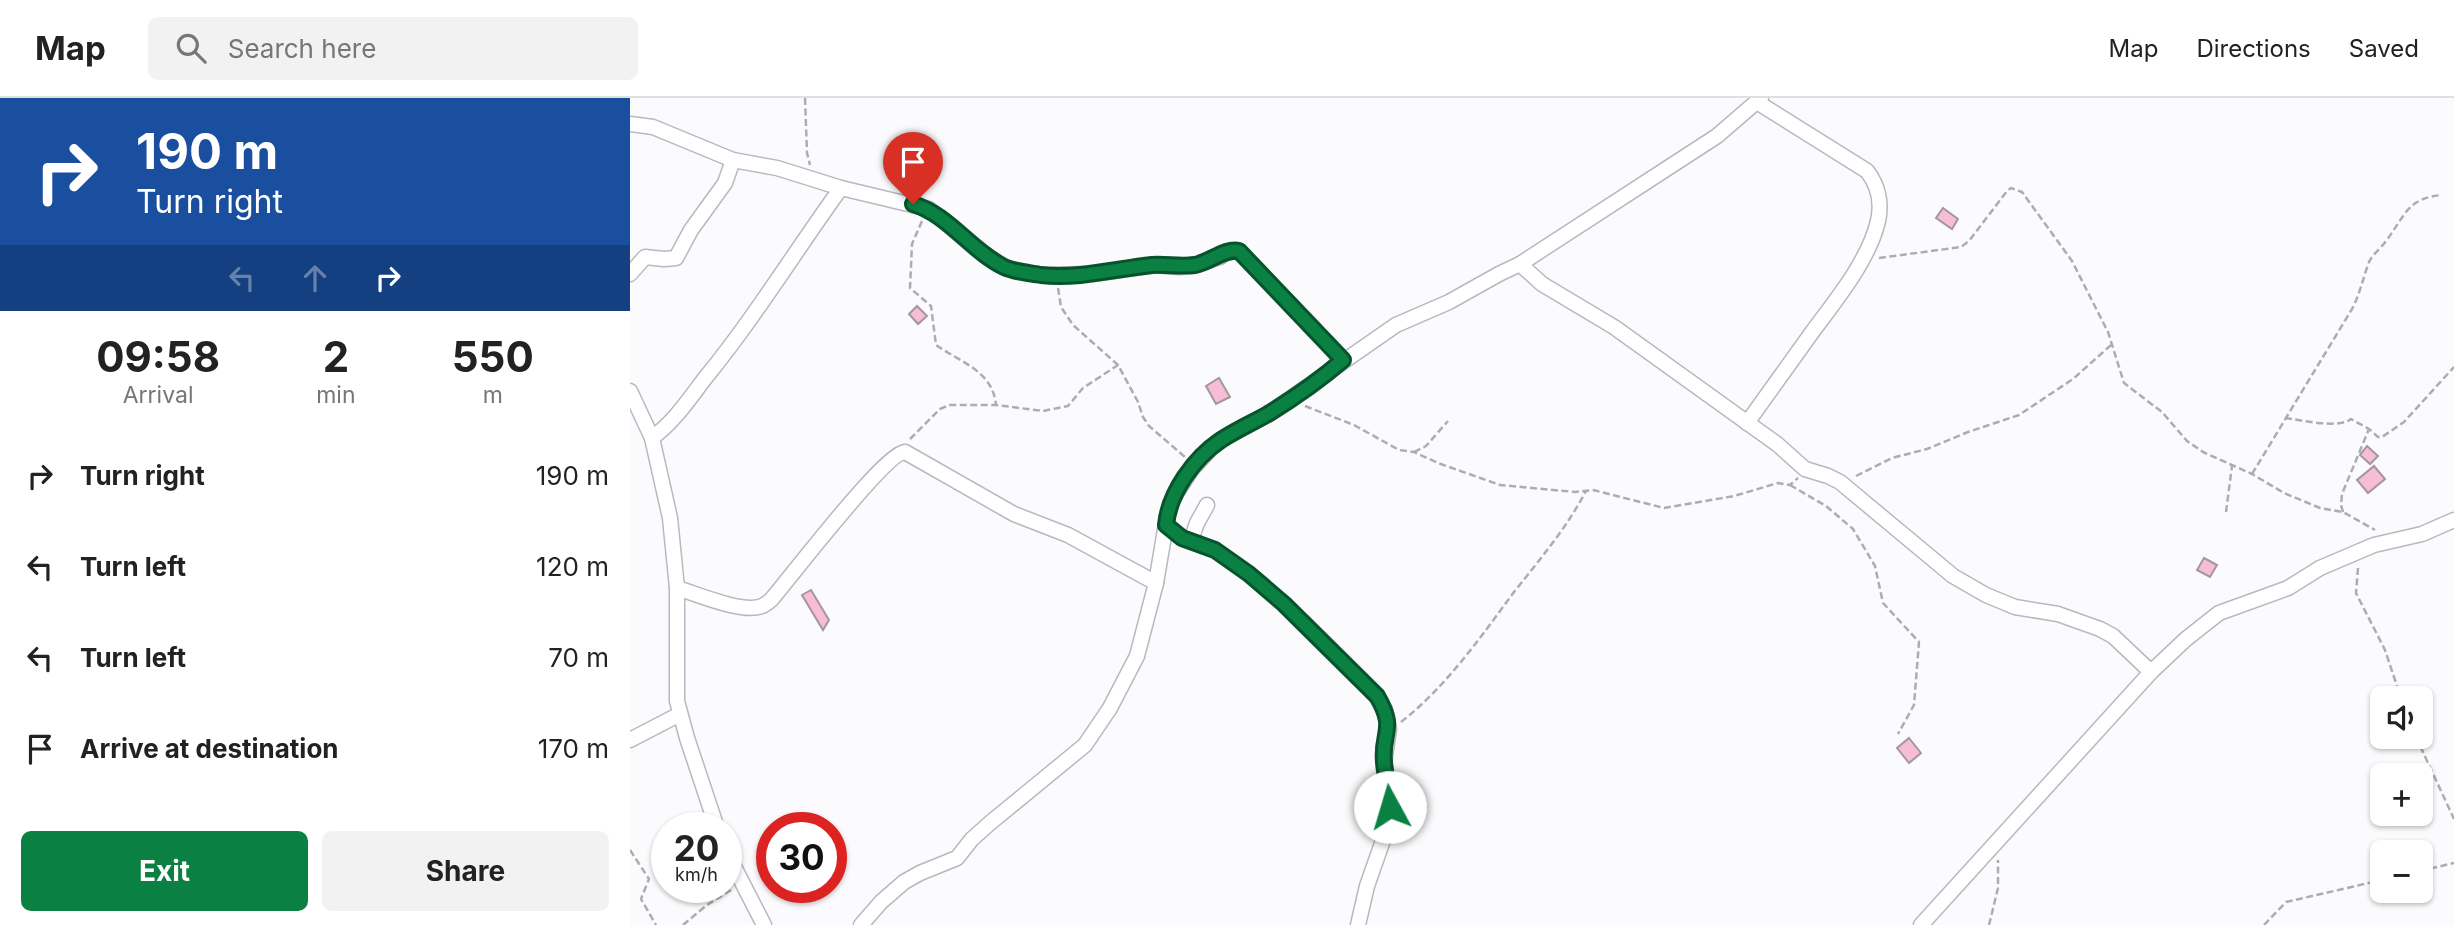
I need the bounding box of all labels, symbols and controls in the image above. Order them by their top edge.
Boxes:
search box [148,17,638,80]
text: Map [35,28,106,68]
icon: search [172,29,210,67]
text: Search here [228,33,376,64]
text: Map [2109,34,2158,63]
text: Directions [2196,34,2311,63]
text: Saved [2349,34,2419,63]
text: 190 m [136,122,278,181]
icon: right [21,126,112,217]
pin [883,132,943,204]
icon: arrive [894,143,932,181]
text: Turn right [136,182,283,221]
icon: left [223,259,261,297]
icon: ahead [296,259,334,297]
icon: right [369,259,407,297]
text: 09:58 [96,331,220,382]
text: 2 [323,331,349,382]
text: 550 [452,331,534,382]
text: Arrival [123,381,194,409]
text: min [316,381,356,409]
text: m [483,381,503,409]
icon: right [21,457,59,495]
text: Turn right [80,460,205,491]
text: 190 m [536,460,609,491]
icon: left [21,548,59,586]
text: Turn left [80,551,186,582]
text: 120 m [536,551,609,582]
icon: left [21,639,59,677]
text: Turn left [80,642,186,673]
text: 70 m [548,642,609,673]
map controls [2370,686,2433,903]
button: sound [2370,686,2433,749]
icon: arrive [21,730,59,768]
text: Arrive at destination [80,733,339,764]
text: 170 m [538,733,609,764]
button: + [2370,763,2433,826]
position arrow [1353,770,1427,844]
speed limit sign: 30 [756,812,847,903]
text: 20 [674,827,719,869]
button: Exit [21,831,308,911]
button: Share [322,831,609,911]
button: − [2370,840,2433,903]
text: km/h [675,864,718,885]

